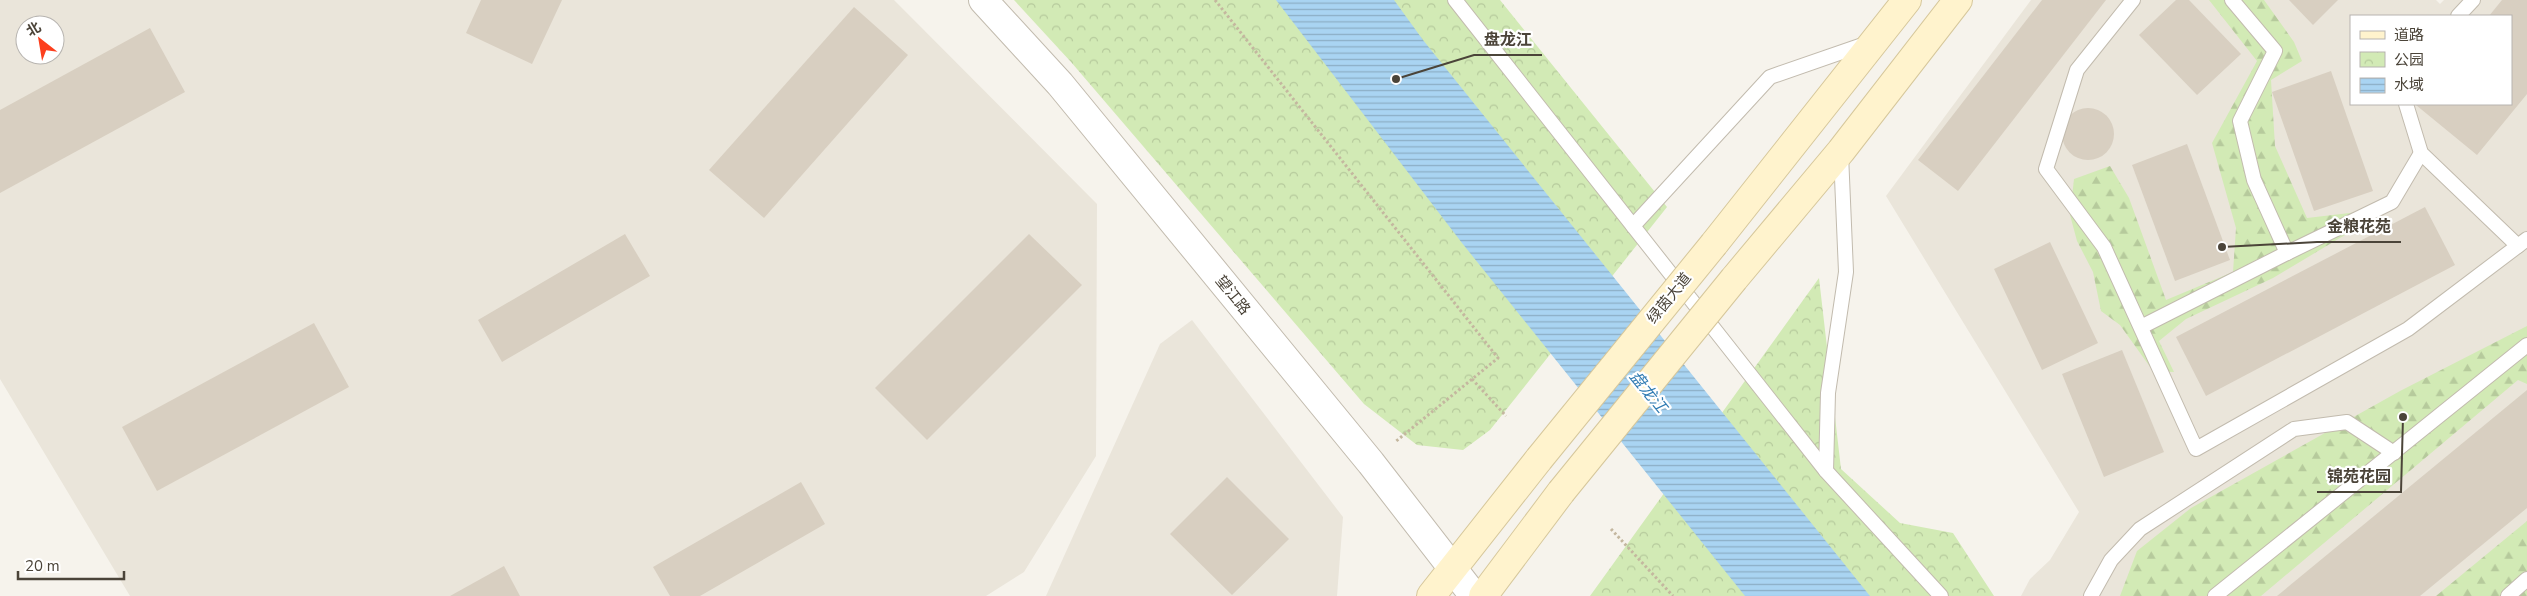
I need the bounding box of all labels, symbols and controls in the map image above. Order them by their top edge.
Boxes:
north arrow [15,15,65,65]
legend [2350,15,2512,105]
text: 北 [23,18,44,41]
callout: 盘龙江 [1474,24,1542,55]
text: 道路 [2394,25,2424,45]
text: 盘龙江 [1484,29,1532,51]
text: 公园 [2394,50,2424,70]
text: 水域 [2394,75,2424,95]
callout: 金粮花苑 [2317,211,2401,242]
text: 金粮花苑 [2327,216,2391,238]
street label: 绿茵大道 [1642,268,1696,328]
street label: 望江路 [1211,271,1255,319]
water label: 盘龙江 [1624,366,1673,419]
callout: 锦苑花园 [2317,461,2401,492]
text: 锦苑花园 [2327,466,2391,488]
scale bar [18,548,124,580]
text: 20 m [25,556,60,576]

